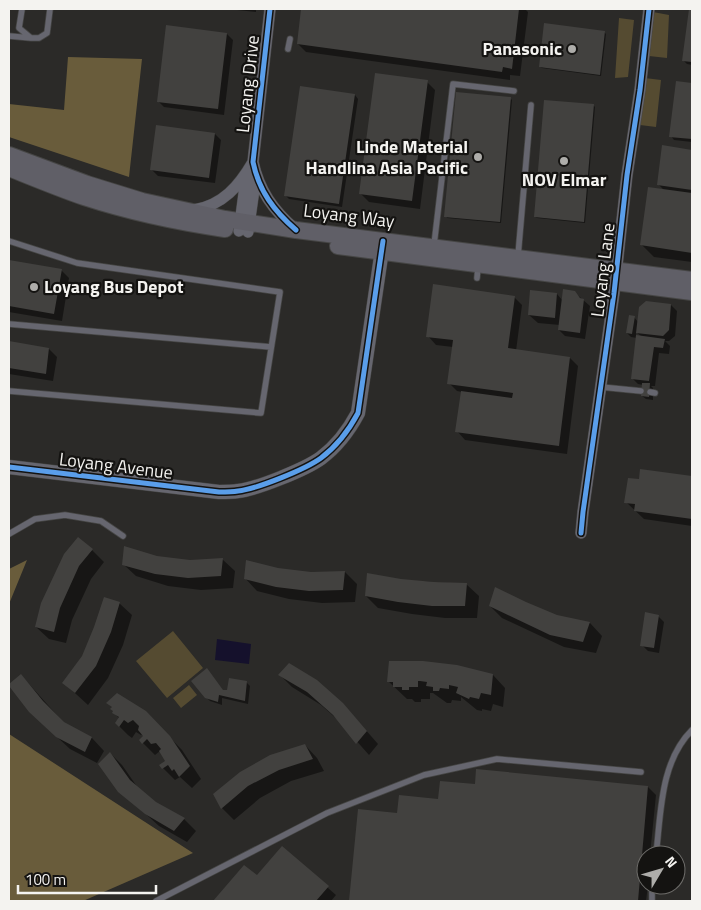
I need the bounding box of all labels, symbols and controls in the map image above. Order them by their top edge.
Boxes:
street label: Loyang Drive [229,34,266,134]
place label: Panasonic [482,35,562,62]
marker: Panasonic [566,43,578,55]
place label: Linde Material Handlina Asia Pacific [306,133,468,181]
marker: Linde Material Handlina Asia Pacific [472,151,484,163]
marker: NOV Elmar [558,155,570,167]
place label: NOV Elmar [522,166,607,193]
street label: Loyang Way [302,197,396,235]
street label: Loyang Lane [583,221,622,319]
place label: Loyang Bus Depot [44,273,184,300]
marker: Loyang Bus Depot [28,281,40,293]
street label: Loyang Avenue [58,445,175,486]
north arrow [636,845,686,895]
text: N [660,851,683,872]
scale bar [18,862,155,894]
text: 100 m [25,868,66,891]

